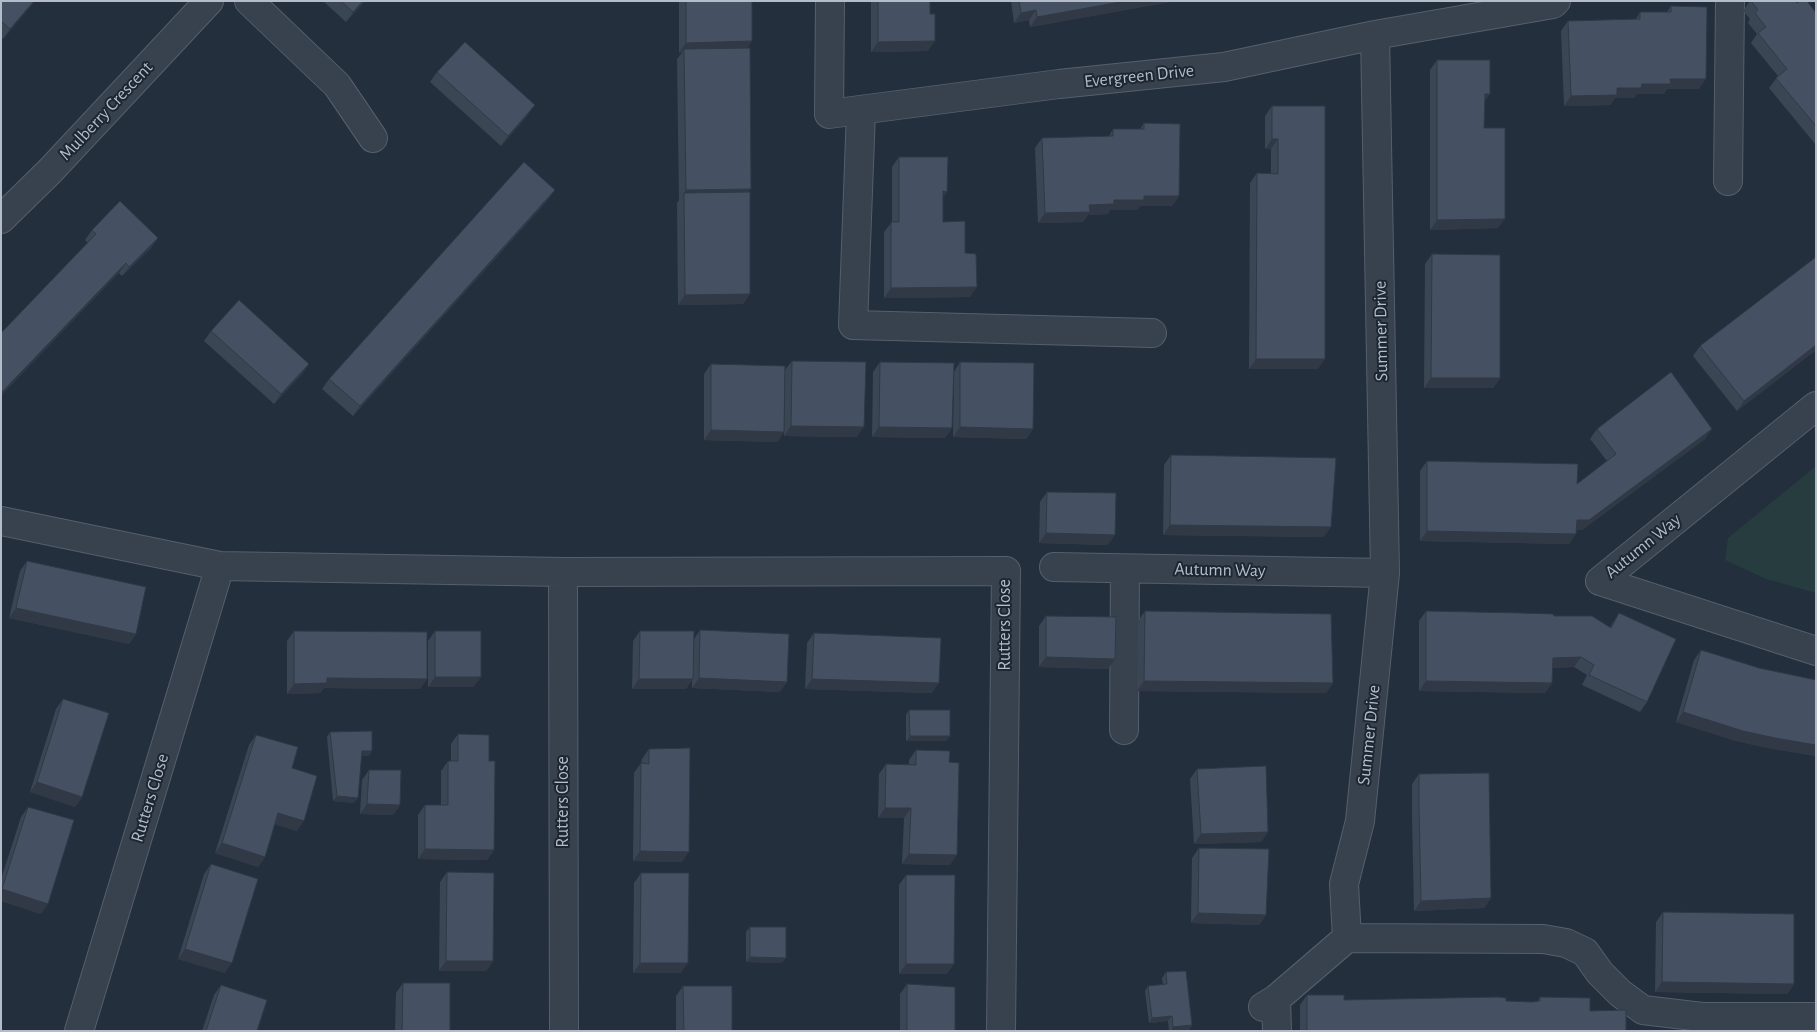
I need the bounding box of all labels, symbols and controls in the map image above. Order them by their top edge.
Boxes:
street label: Mulberry Crescent [55,57,157,165]
street label: Evergreen Drive [1083,59,1195,93]
street label: Summer Drive [1369,281,1393,381]
street label: Autumn Way [1601,509,1685,583]
street label: Autumn Way [1174,558,1266,582]
street label: Rutters Close [994,579,1016,671]
street label: Summer Drive [1353,684,1385,786]
street label: Rutters Close [126,751,174,845]
street label: Rutters Close [552,756,574,848]

